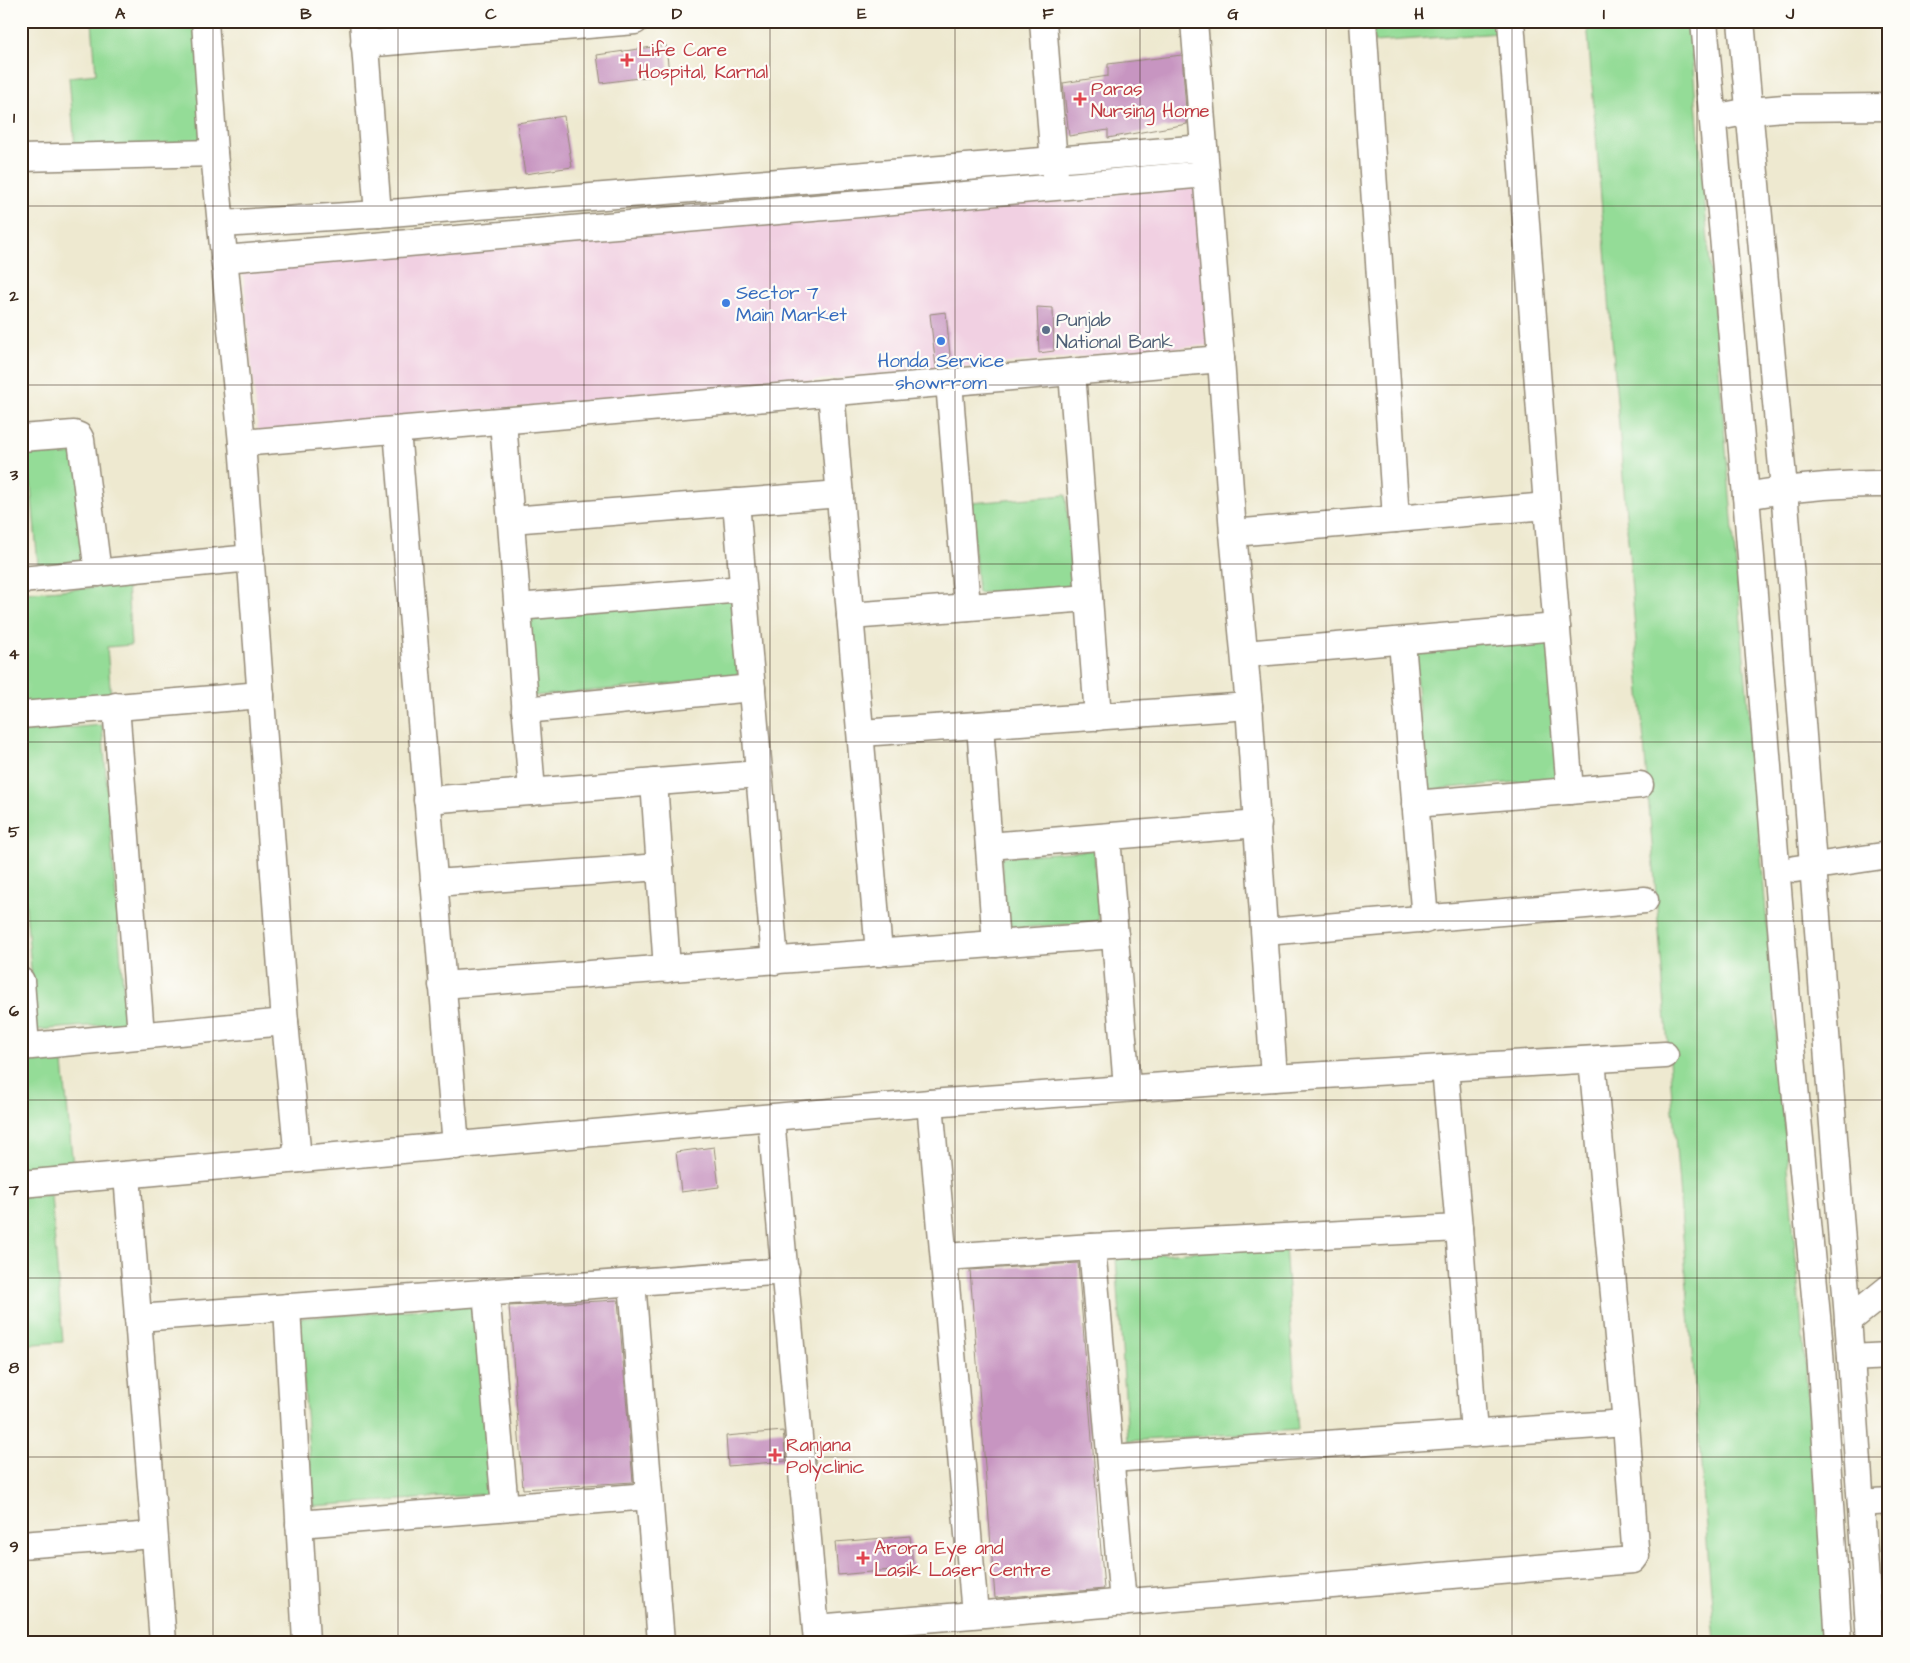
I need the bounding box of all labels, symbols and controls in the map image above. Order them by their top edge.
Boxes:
text: A [115,3,126,25]
text: B [300,3,312,25]
text: C [485,3,497,25]
text: D [672,3,683,25]
text: E [857,3,867,25]
text: F [1042,3,1054,25]
text: G [1227,3,1239,25]
text: H [1414,3,1424,25]
text: I [1603,3,1605,25]
text: J [1785,3,1795,25]
place label: Life Care Hospital, Karnal [638,37,768,86]
marker: Life Care Hospital, Karnal [620,53,634,67]
place label: Paras Nursing Home [1091,76,1210,126]
marker: Paras Nursing Home [1073,92,1087,106]
text: 1 [13,107,16,129]
place label: Sector 7 Main Market [736,280,847,329]
text: 2 [8,285,19,307]
marker: Sector 7 Main Market [720,297,732,309]
place label: Punjab National Bank [1056,307,1173,356]
marker: Punjab National Bank [1040,324,1052,336]
marker: Honda Service showrrom [935,335,947,347]
place label: Honda Service showrrom [878,348,1004,397]
text: 3 [9,464,19,486]
text: 4 [9,643,20,665]
text: 5 [8,821,20,843]
text: 6 [9,1000,19,1022]
text: 7 [8,1179,19,1201]
text: 8 [9,1357,20,1379]
place label: Ranjana Polyclinic [786,1432,865,1482]
marker: Ranjana Polyclinic [768,1448,782,1462]
place label: Arora Eye and Lasik Laser Centre [874,1535,1051,1584]
text: 9 [9,1536,19,1558]
marker: Arora Eye and Lasik Laser Centre [856,1551,870,1565]

